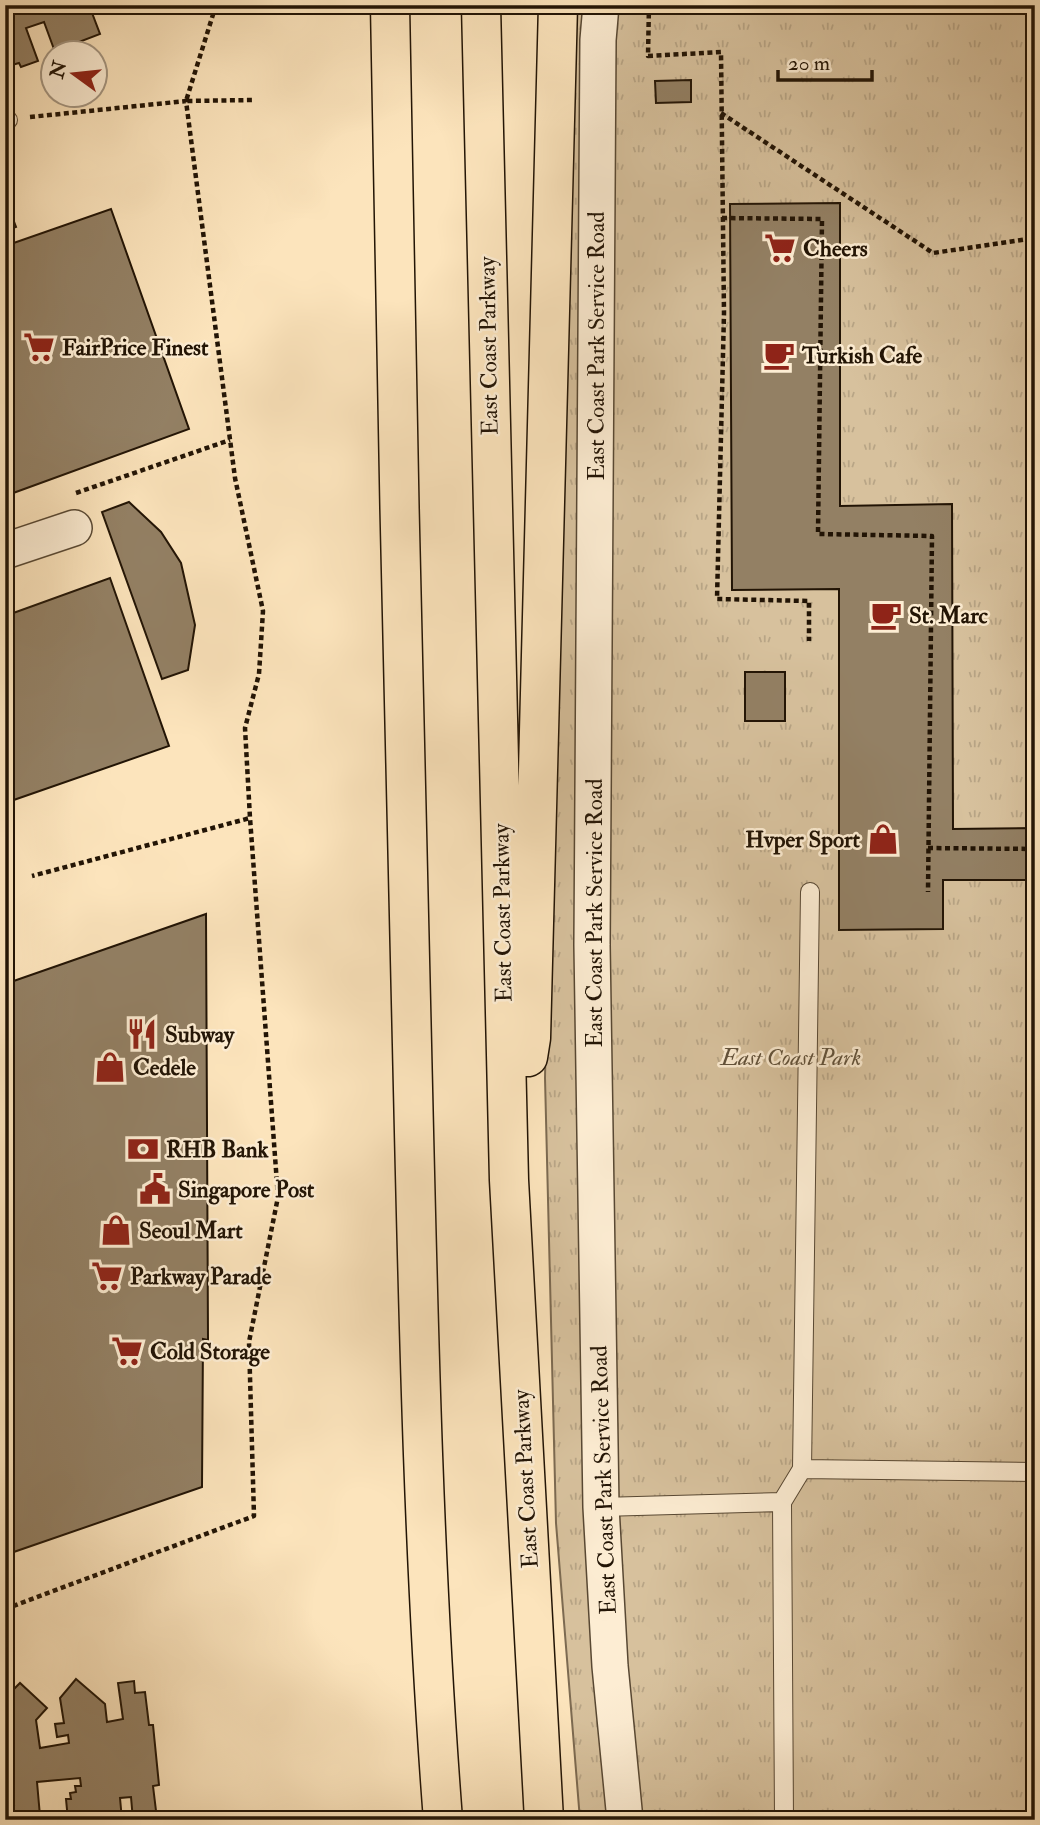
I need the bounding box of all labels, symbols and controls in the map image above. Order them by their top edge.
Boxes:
north arrow [38,38,108,108]
scale bar [778,38,872,82]
text: 20 m [788,50,830,77]
text: N [44,58,73,82]
street label: East Coast Park Service Road [582,211,611,481]
supermarket icon: Cheers [763,231,797,265]
place label: Cheers [803,234,868,263]
street label: East Coast Parkway [472,255,505,436]
supermarket icon: FairPrice Finest [22,330,56,364]
place label: FairPrice Finest [62,333,209,362]
cafe icon: Turkish Cafe [762,338,796,372]
place label: Turkish Cafe [801,341,922,370]
cafe icon: St. Marc [869,598,903,632]
place label: St. Marc [909,601,989,630]
street label: East Coast Park Service Road [580,778,609,1048]
street label: East Coast Parkway [486,822,519,1003]
shop icon: Hvper Sport [866,822,900,856]
place label: Hvper Sport [745,825,861,855]
restaurant icon: Subway [125,1017,159,1051]
place label: Subway [165,1020,235,1050]
park label: East Coast Park [719,1043,861,1072]
shop icon: Cedele [93,1050,127,1084]
place label: Cedele [133,1053,196,1082]
bank icon: RHB Bank [126,1132,160,1166]
place label: RHB Bank [166,1135,270,1164]
public building icon: Singapore Post [138,1172,172,1206]
place label: Singapore Post [178,1175,315,1205]
shop icon: Seoul Mart [99,1213,133,1247]
place label: Seoul Mart [139,1216,243,1245]
supermarket icon: Parkway Parade [90,1259,124,1293]
place label: Parkway Parade [130,1262,272,1292]
supermarket icon: Cold Storage [110,1334,144,1368]
place label: Cold Storage [150,1337,270,1367]
street label: East Coast Park Service Road [584,1345,623,1615]
street label: East Coast Parkway [506,1388,545,1569]

